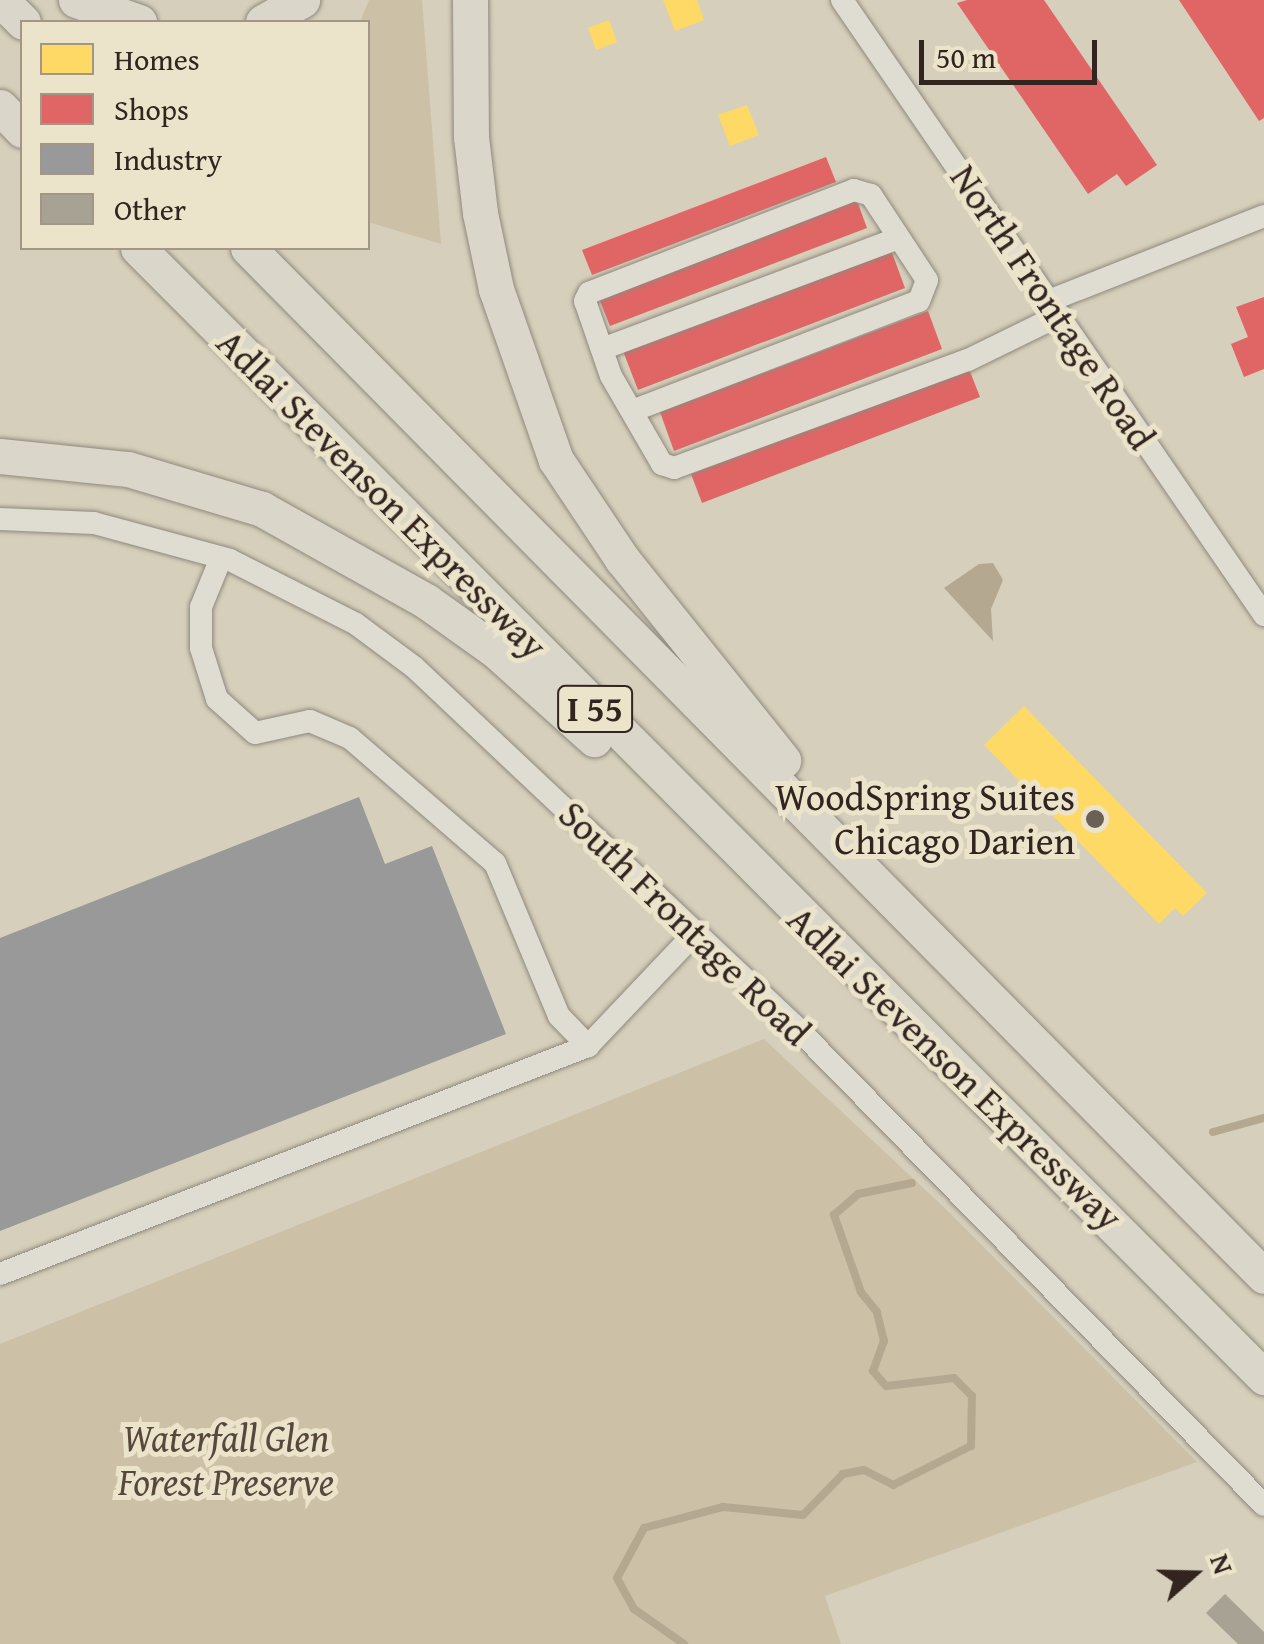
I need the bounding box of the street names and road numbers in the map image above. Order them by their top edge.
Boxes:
street label: North Frontage Road [941,156,1165,458]
street label: Adlai Stevenson Expressway [208,320,556,668]
road number: I 55 [555,679,635,739]
street label: South Frontage Road [550,791,820,1055]
street label: Adlai Stevenson Expressway [778,896,1132,1240]

